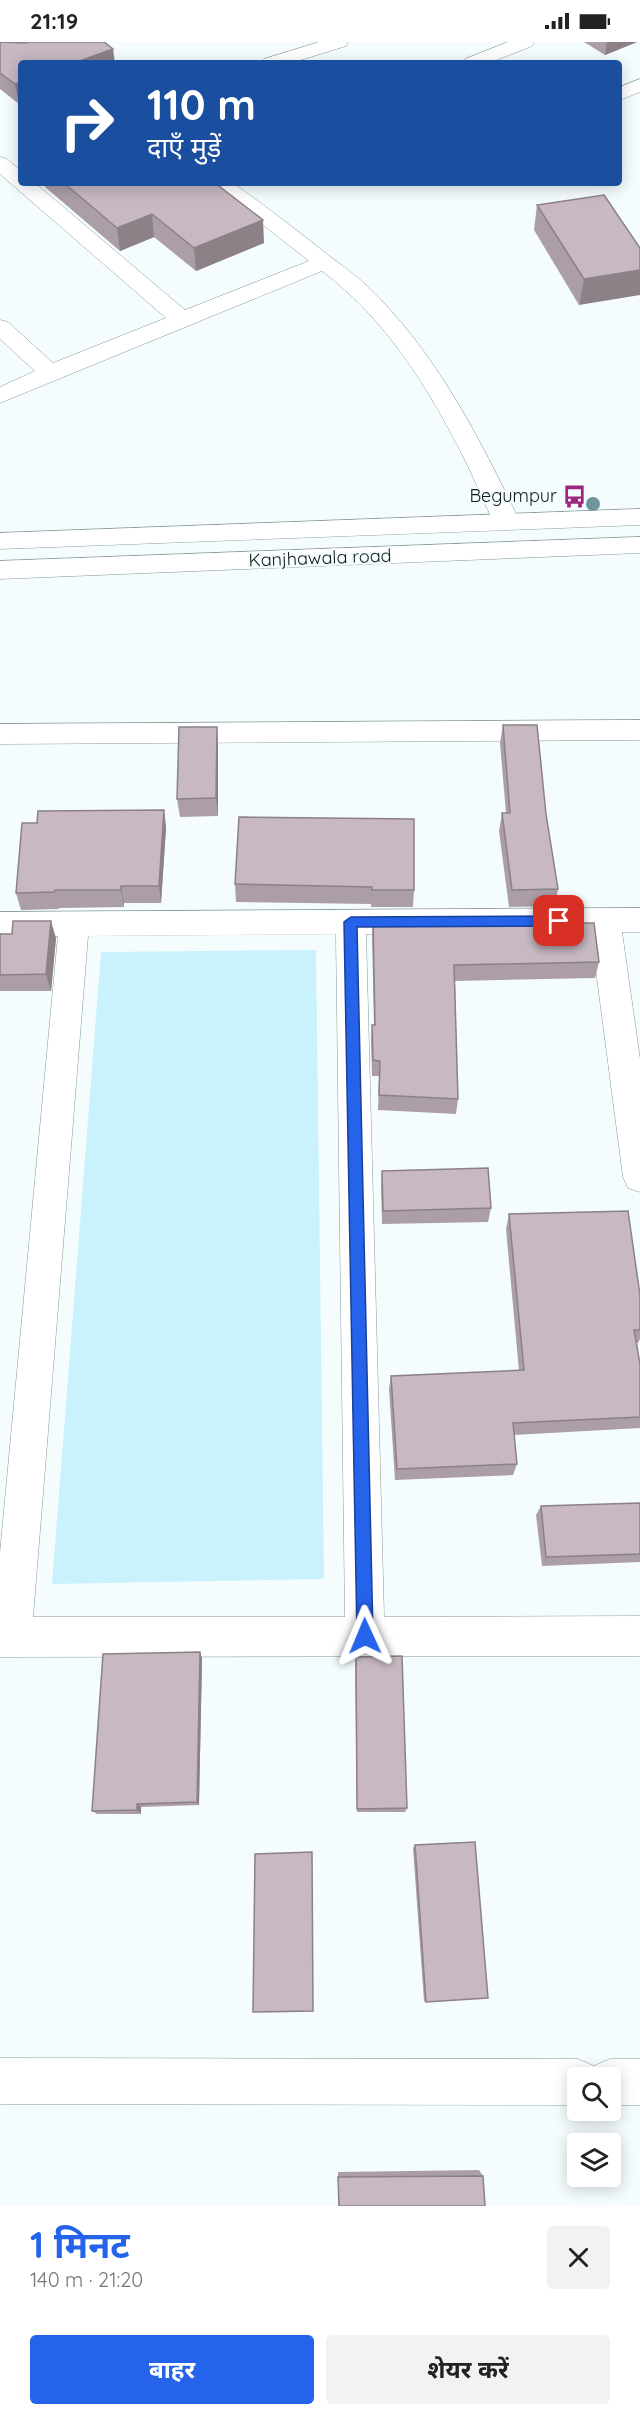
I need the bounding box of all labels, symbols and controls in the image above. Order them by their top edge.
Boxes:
text: 21:19 [30,7,78,35]
text: 110 m [147,78,256,131]
icon: right [48,84,126,162]
text: दाएँ मुड़ें [147,130,221,164]
bus stop icon: Begumpur [562,483,588,509]
place label: Begumpur [469,484,557,507]
street label: Kanjhawala road [248,544,392,571]
pin [533,895,584,946]
icon: arrive [542,904,575,937]
position arrow [333,1604,397,1668]
map controls [567,2067,621,2187]
button: search [567,2067,621,2121]
button: layers [567,2133,621,2187]
text: 1 मिनट [30,2222,130,2267]
button: close [547,2226,610,2289]
text: 140 m · 21:20 [30,2267,143,2292]
button: बाहर [30,2335,314,2404]
button: शेयर करें [326,2335,610,2404]

